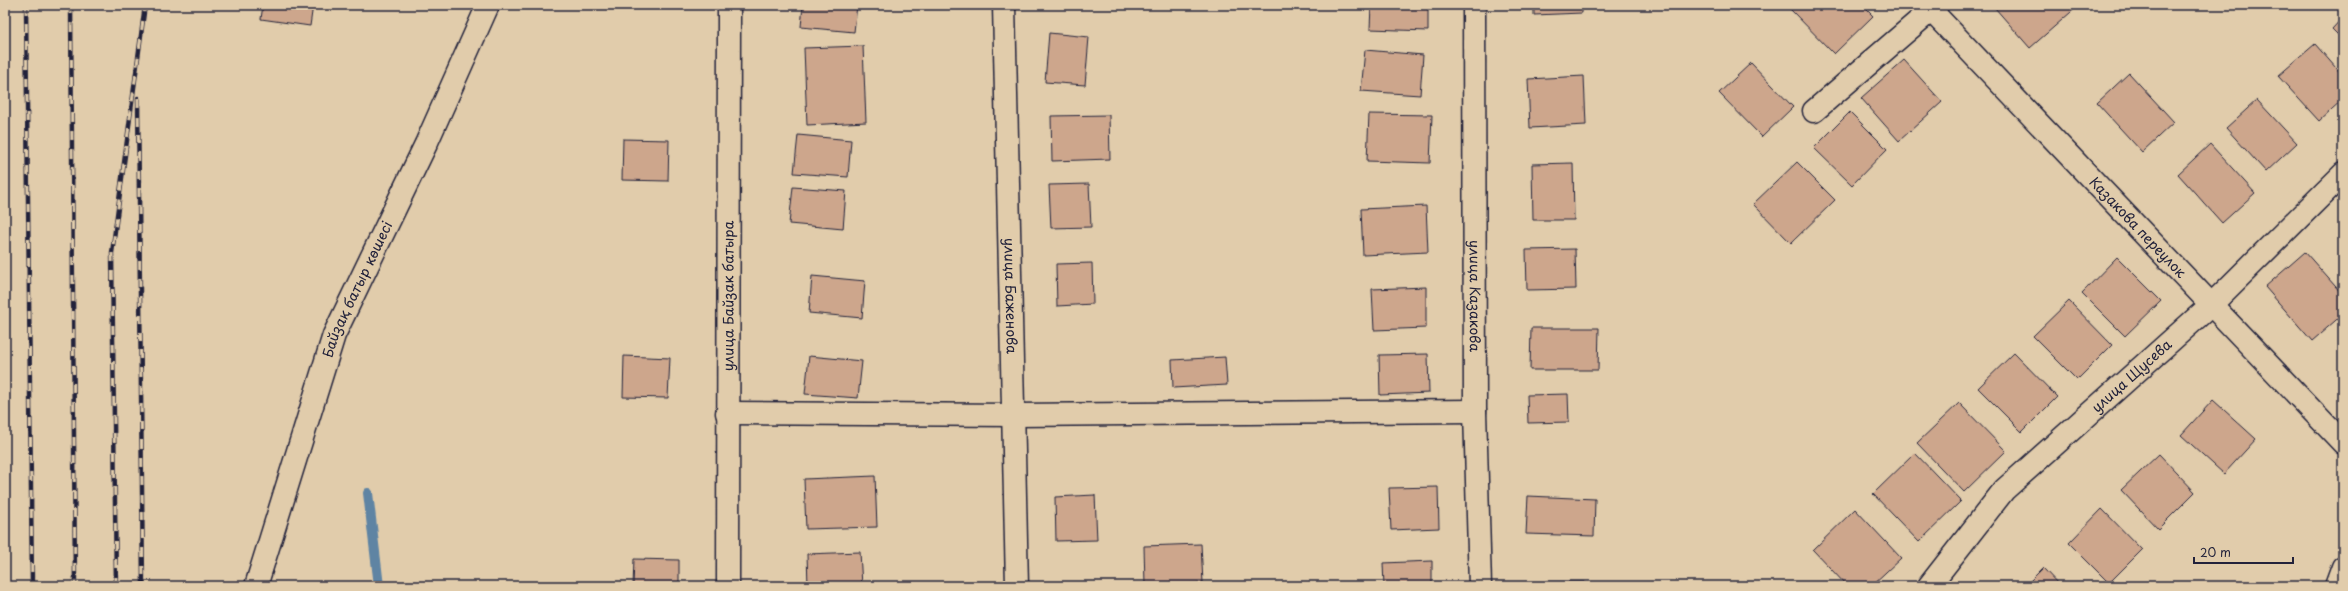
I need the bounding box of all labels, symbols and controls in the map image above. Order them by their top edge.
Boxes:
street label: Казакова переулок [2085,172,2192,283]
street label: Байзақ батыр көшесі [317,217,397,360]
street label: улица Байзак батыра [717,220,739,371]
street label: улица Баженова [999,238,1023,354]
street label: улица Казакова [1465,240,1486,352]
street label: улица Щусева [2087,334,2176,417]
scale bar [2194,539,2293,565]
text: 20 m [2200,543,2231,561]

